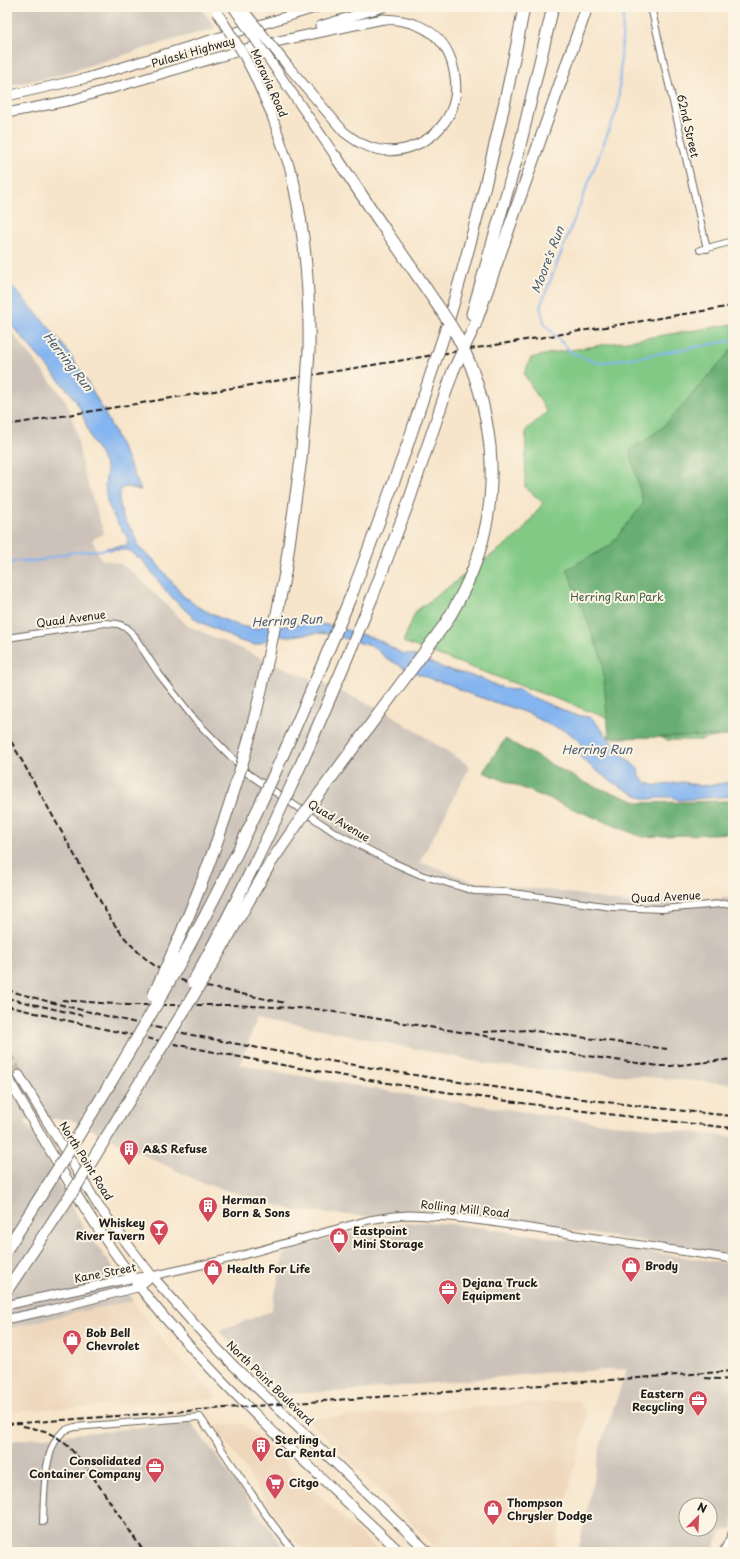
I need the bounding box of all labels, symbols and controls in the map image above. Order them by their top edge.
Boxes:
street label: Pulaski Highway [149,31,237,72]
street label: Moravia Road [247,46,292,120]
street label: 62nd Street [673,93,704,160]
water label: Moore's Run [526,223,568,296]
water label: Herring Run [40,328,98,395]
park label: Herring Run Park [570,588,664,605]
street label: Quad Avenue [35,605,107,632]
water label: Herring Run [251,609,323,631]
water label: Herring Run [562,740,633,758]
street label: Quad Avenue [305,795,374,846]
street label: Quad Avenue [631,886,701,907]
street label: North Point Road [55,1118,118,1204]
building icon: A&S Refuse [118,1138,140,1166]
place label: A&S Refuse [143,1140,207,1157]
place label: Herman Born & Sons [222,1191,290,1221]
building icon: Herman Born & Sons [197,1195,219,1223]
street label: Rolling Mill Road [420,1195,510,1222]
place label: Whiskey River Tavern [76,1214,145,1244]
bar icon: Whiskey River Tavern [148,1218,170,1246]
place label: Eastpoint Mini Storage [353,1222,423,1252]
shop icon: Eastpoint Mini Storage [328,1226,350,1254]
shop icon: Brody [620,1255,642,1283]
place label: Brody [645,1257,678,1274]
street label: Kane Street [72,1258,138,1287]
shop icon: Health For Life [202,1258,224,1286]
place label: Health For Life [227,1260,310,1277]
place label: Dejana Truck Equipment [462,1274,539,1304]
office icon: Dejana Truck Equipment [437,1278,459,1306]
place label: Bob Bell Chevrolet [86,1324,140,1354]
shop icon: Bob Bell Chevrolet [61,1328,83,1356]
street label: North Point Boulevard [223,1336,318,1429]
place label: Eastern Recycling [632,1385,684,1415]
office icon: Eastern Recycling [687,1389,709,1417]
place label: Sterling Car Rental [275,1431,336,1461]
building icon: Sterling Car Rental [250,1435,272,1463]
place label: Consolidated Container Company [29,1452,141,1482]
office icon: Consolidated Container Company [144,1456,166,1484]
supermarket icon: Citgo [264,1472,286,1500]
place label: Citgo [289,1474,319,1491]
place label: Thompson Chrysler Dodge [507,1494,592,1524]
north arrow [678,1497,718,1537]
shop icon: Thompson Chrysler Dodge [482,1498,504,1526]
text: N [695,1498,710,1517]

